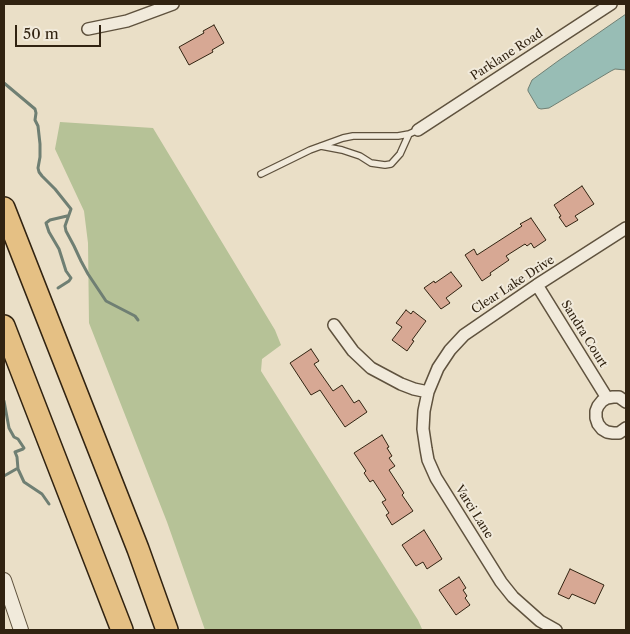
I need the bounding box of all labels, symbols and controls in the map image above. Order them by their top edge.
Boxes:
scale bar [18,15,104,47]
text: 50 m [23,24,59,43]
street label: Parklane Road [468,26,546,84]
street label: Clear Lake Drive [469,253,557,317]
street label: Sandra Court [558,298,610,370]
street label: Varci Lane [452,483,496,541]

